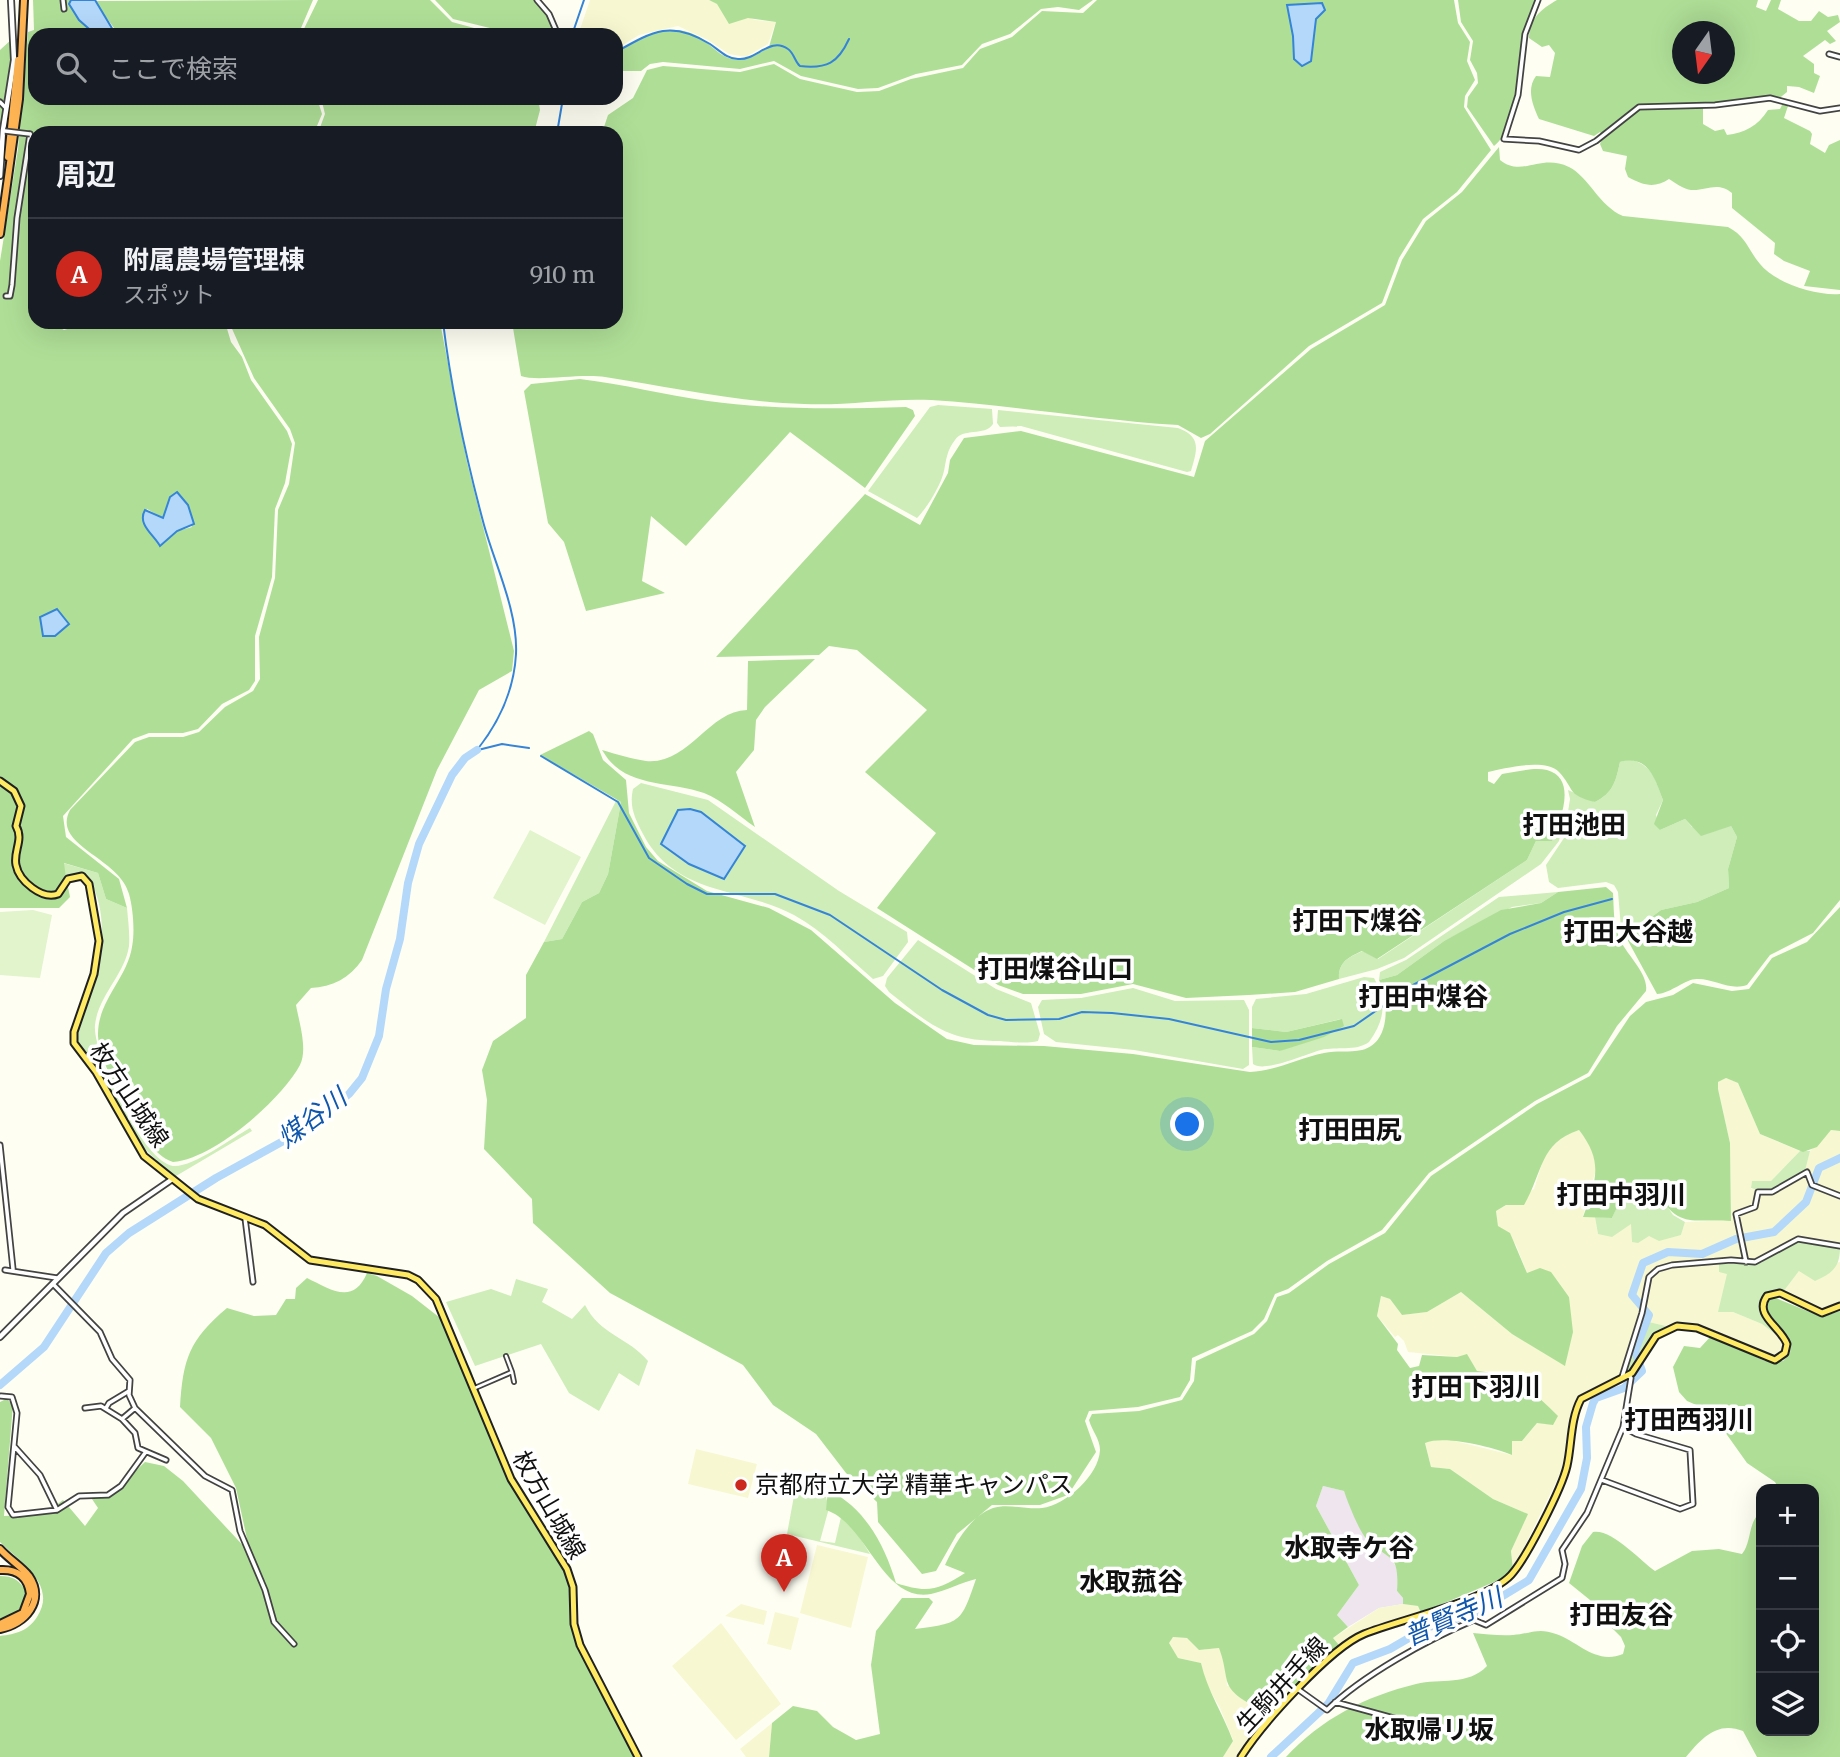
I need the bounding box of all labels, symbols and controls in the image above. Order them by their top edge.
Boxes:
north arrow [1672,21,1735,84]
search box [28,28,623,105]
icon: search [52,48,90,86]
text: ここで検索 [108,52,238,85]
text: 周辺 [56,155,116,193]
text: 附属農場管理棟 [123,243,305,276]
text: A [71,260,87,289]
text: 910 m [529,260,595,289]
text: スポット [123,280,215,309]
district label: 打田池田 [1522,808,1626,841]
district label: 打田下煤谷 [1292,904,1422,937]
district label: 打田大谷越 [1563,915,1693,948]
district label: 打田煤谷山口 [977,952,1133,985]
district label: 打田中煤谷 [1358,980,1488,1013]
street label: 枚方山城線 [83,1036,176,1153]
water label: 煤谷川 [271,1079,355,1154]
your location [1170,1107,1204,1141]
district label: 打田田尻 [1298,1113,1402,1146]
district label: 打田中羽川 [1556,1178,1686,1211]
district label: 打田下羽川 [1411,1370,1541,1403]
district label: 打田西羽川 [1624,1403,1754,1436]
street label: 枚方山城線 [506,1445,593,1564]
place label: 京都府立大学 精華キャンパス [755,1469,1073,1500]
marker: 京都府立大学 精華キャンパス [733,1477,749,1493]
map controls [1756,1484,1819,1736]
button: + [1756,1484,1819,1547]
district label: 水取寺ケ谷 [1284,1531,1414,1564]
pin: A [761,1534,807,1592]
button: − [1756,1547,1819,1610]
district label: 水取菰谷 [1079,1565,1183,1598]
water label: 普賢寺川 [1399,1579,1510,1653]
district label: 打田友谷 [1569,1598,1673,1631]
button: locate [1756,1610,1819,1673]
street label: 生駒井手線 [1229,1630,1334,1739]
button: layers [1756,1673,1819,1736]
district label: 水取帰リ坂 [1364,1713,1494,1746]

